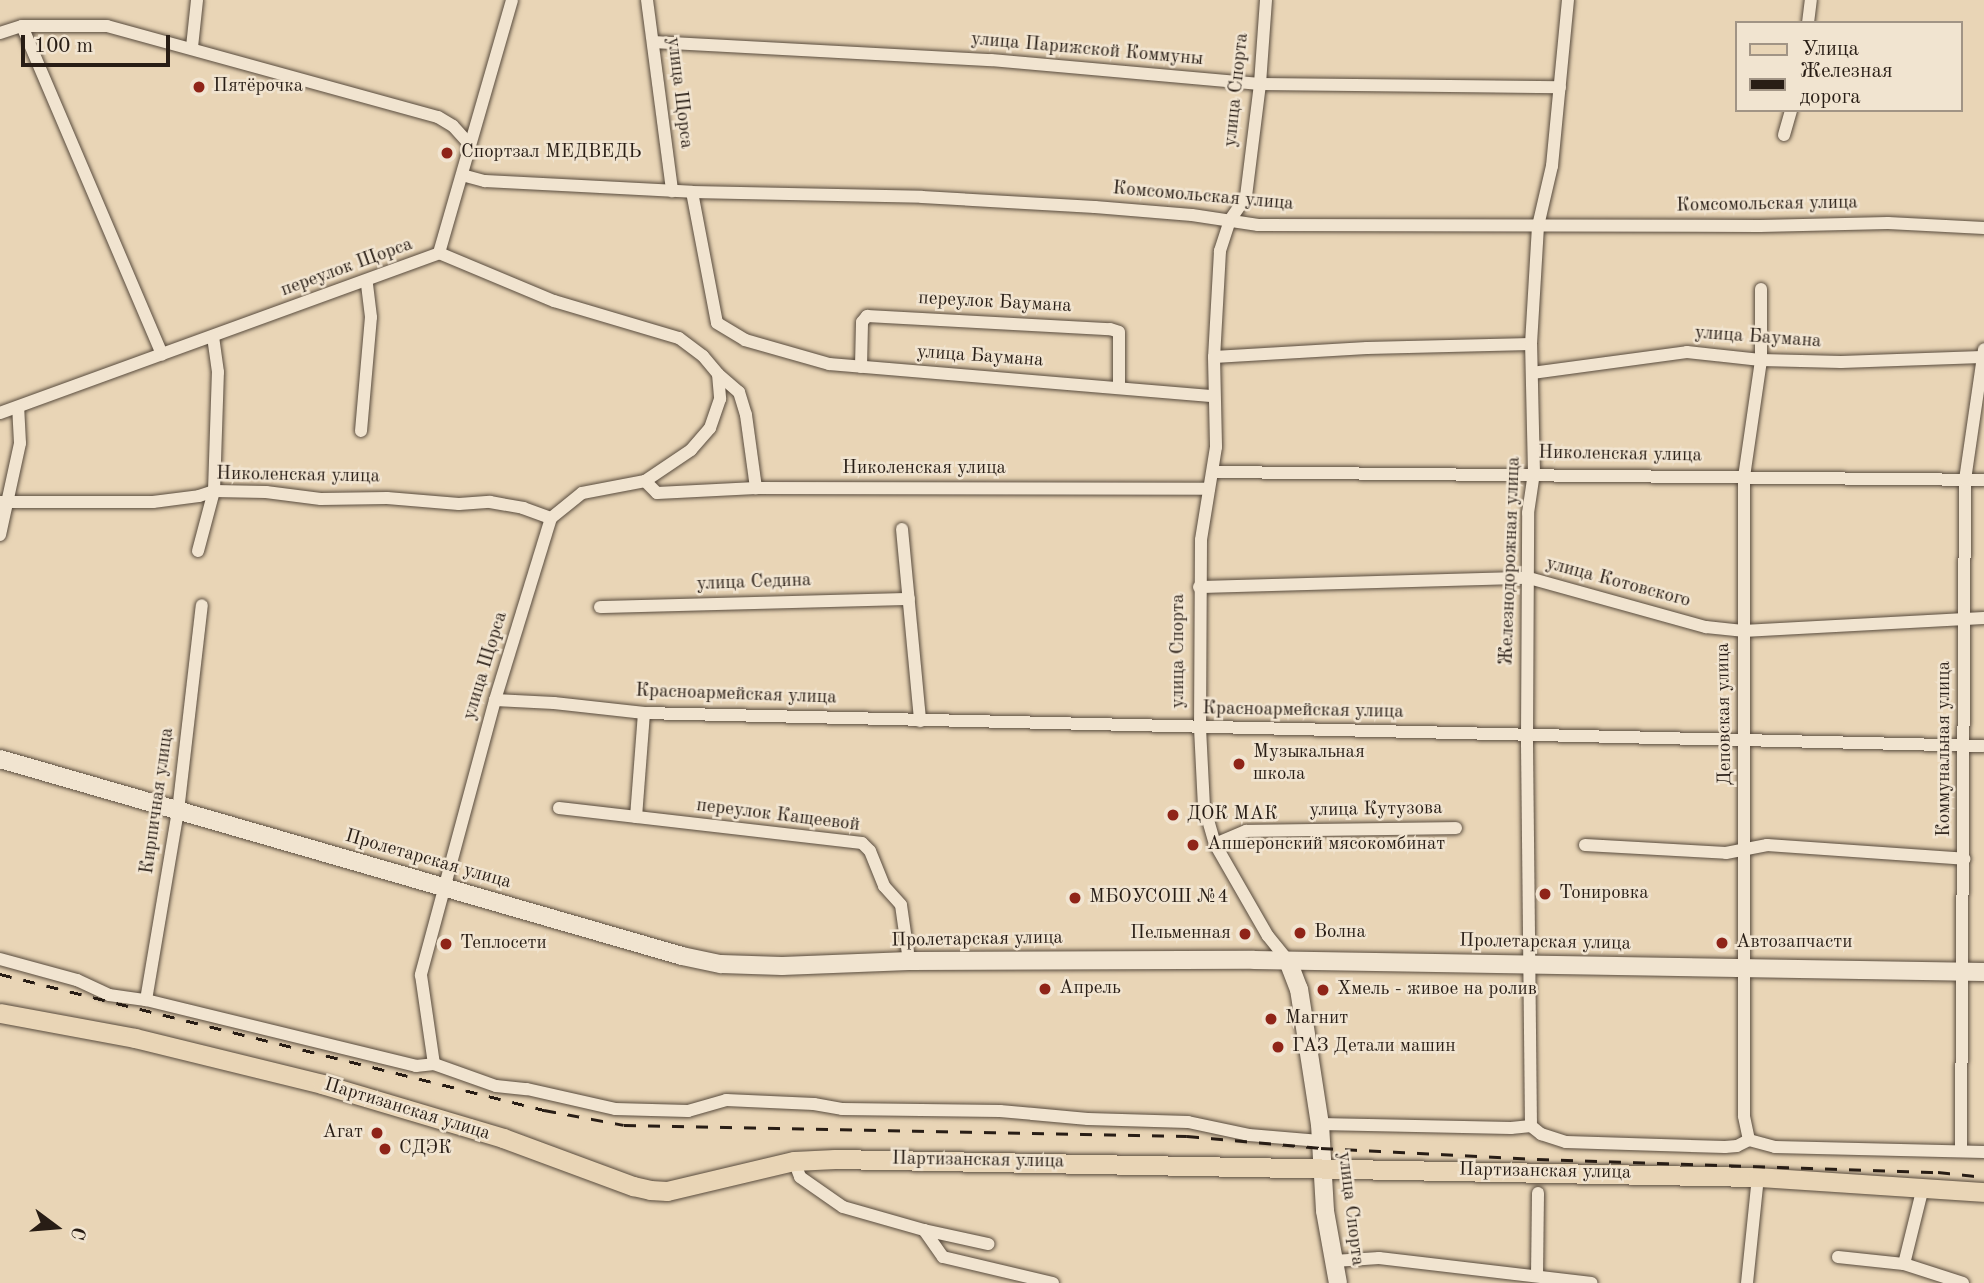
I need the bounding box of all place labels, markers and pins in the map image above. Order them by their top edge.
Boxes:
place label: Пятёрочка [213,76,303,98]
marker: Пятёрочка [191,79,207,95]
place label: Спортзал МЕДВЕДЬ [461,142,642,164]
marker: Спортзал МЕДВЕДЬ [439,145,455,161]
place label: Музыкальная школа [1253,742,1365,786]
marker: Музыкальная школа [1231,756,1247,772]
place label: ДОК МАК [1187,804,1278,826]
marker: ДОК МАК [1165,807,1181,823]
place label: Апшеронский мясокомбинат [1207,834,1445,856]
marker: Апшеронский мясокомбинат [1185,837,1201,853]
place label: Тонировка [1559,883,1649,905]
marker: Тонировка [1537,886,1553,902]
place label: МБОУСОШ №4 [1089,887,1228,909]
marker: МБОУСОШ №4 [1067,890,1083,906]
place label: Волна [1314,922,1366,944]
place label: Пельменная [1130,923,1231,945]
marker: Волна [1292,925,1308,941]
marker: Пельменная [1237,926,1253,942]
place label: Автозапчасти [1736,932,1852,954]
place label: Теплосети [460,933,547,955]
marker: Автозапчасти [1714,935,1730,951]
marker: Теплосети [438,936,454,952]
place label: Апрель [1059,978,1121,1000]
place label: Хмель - живое на ролив [1337,979,1537,1001]
marker: Апрель [1037,981,1053,997]
marker: Хмель - живое на ролив [1315,982,1331,998]
place label: Магнит [1285,1008,1348,1030]
marker: Магнит [1263,1011,1279,1027]
place label: ГАЗ Детали машин [1292,1036,1456,1058]
marker: ГАЗ Детали машин [1270,1039,1286,1055]
place label: Агат [322,1122,363,1144]
marker: Агат [369,1125,385,1141]
place label: СДЭК [399,1138,452,1160]
marker: СДЭК [377,1141,393,1157]

